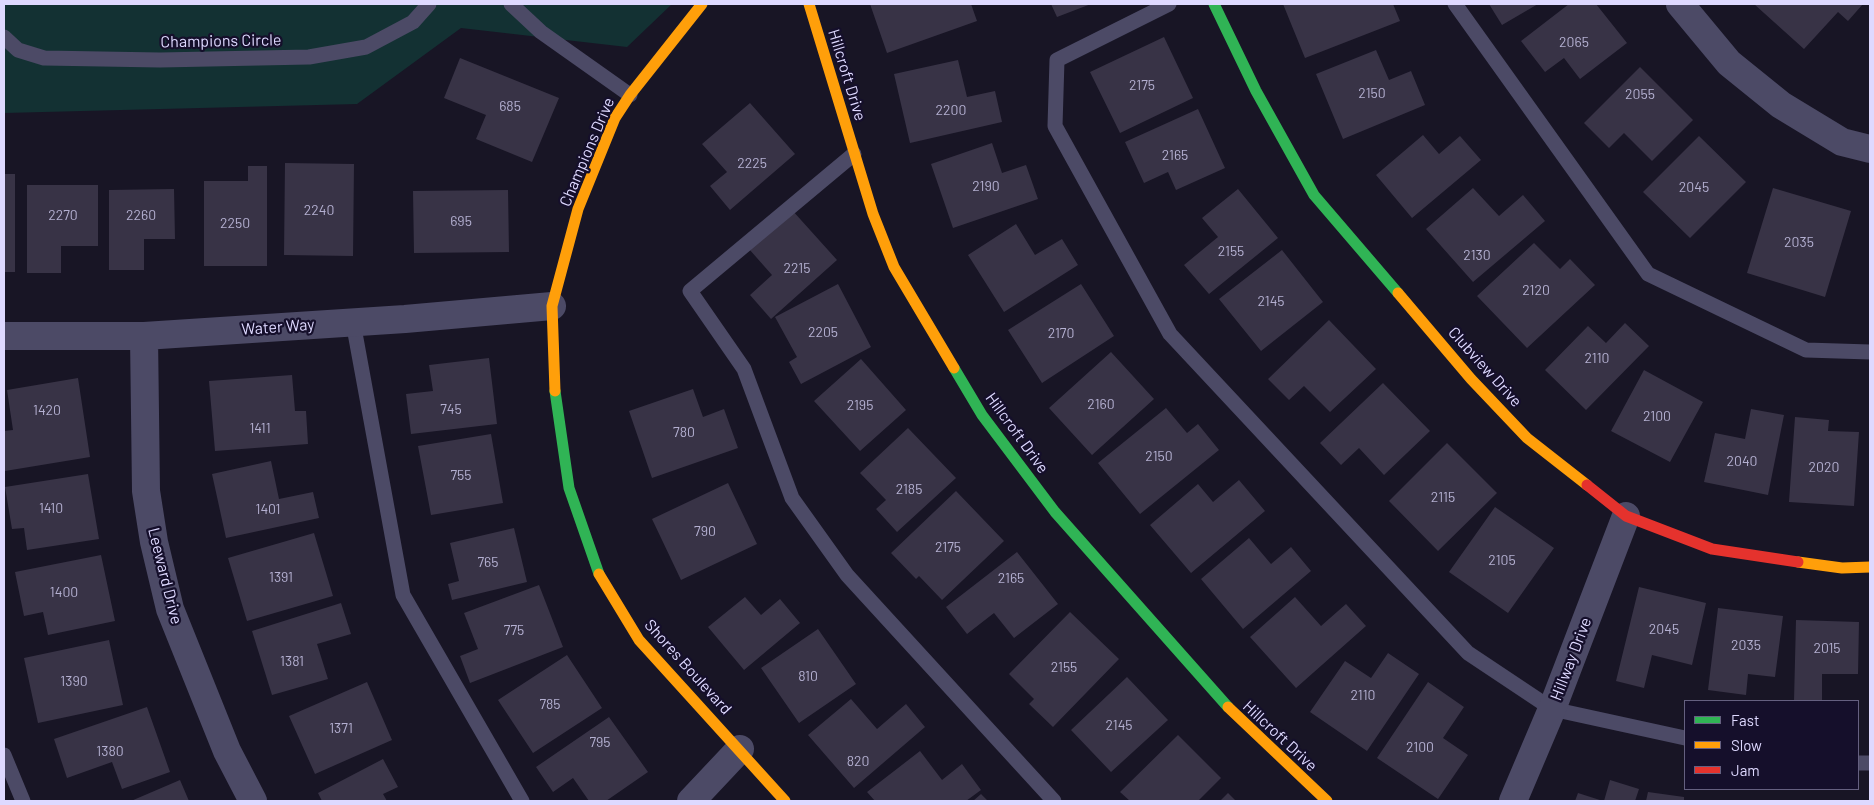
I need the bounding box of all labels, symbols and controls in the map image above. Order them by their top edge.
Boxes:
street label: Hillcroft Drive [824,27,870,123]
street label: Champions Circle [160,30,282,52]
house number: 2065 [1559,34,1589,50]
house number: 2175 [1129,77,1155,93]
house number: 2150 [1358,85,1386,101]
house number: 2055 [1625,86,1655,102]
street label: Champions Drive [555,95,619,209]
house number: 685 [499,98,521,114]
house number: 2200 [936,102,966,118]
house number: 2165 [1162,147,1188,163]
house number: 2225 [737,155,767,171]
house number: 2190 [972,178,1000,194]
house number: 2045 [1679,179,1709,195]
house number: 2240 [304,202,334,218]
house number: 2270 [48,207,78,223]
house number: 2260 [126,207,156,223]
house number: 695 [450,213,472,229]
house number: 2250 [220,215,250,231]
house number: 2035 [1784,234,1814,250]
house number: 2155 [1218,243,1244,259]
house number: 2130 [1463,247,1491,263]
house number: 2215 [784,260,810,276]
house number: 2120 [1522,282,1550,298]
house number: 2145 [1257,293,1285,309]
street label: Water Way [241,315,315,339]
street label: Clubview Drive [1444,323,1526,411]
house number: 2205 [808,324,838,340]
house number: 2170 [1048,325,1074,341]
house number: 2110 [1584,350,1610,366]
street label: Hillcroft Drive [981,389,1053,477]
house number: 2160 [1087,396,1115,412]
house number: 2195 [847,397,873,413]
house number: 745 [440,401,462,417]
house number: 1420 [33,402,61,418]
house number: 2100 [1643,408,1671,424]
house number: 1411 [249,420,271,436]
house number: 780 [673,424,695,440]
house number: 2150 [1145,448,1173,464]
house number: 2040 [1726,453,1758,469]
house number: 2020 [1809,459,1839,475]
house number: 755 [450,467,472,483]
house number: 2185 [896,481,922,497]
house number: 2115 [1431,489,1455,505]
house number: 1410 [39,500,63,516]
house number: 1401 [255,501,281,517]
house number: 790 [694,523,716,539]
street label: Leeward Drive [144,526,186,626]
house number: 2175 [935,539,961,555]
house number: 2105 [1488,552,1516,568]
house number: 765 [477,554,499,570]
house number: 1391 [269,569,293,585]
house number: 2165 [998,570,1024,586]
house number: 1400 [50,584,78,600]
street label: Hillway Drive [1546,615,1596,703]
street label: Shores Boulevard [640,616,736,718]
house number: 2045 [1649,621,1679,637]
house number: 775 [504,622,524,638]
house number: 2035 [1731,637,1761,653]
house number: 2015 [1813,640,1841,656]
house number: 1381 [280,653,304,669]
house number: 2155 [1051,659,1077,675]
house number: 810 [798,668,818,684]
house number: 1390 [60,673,88,689]
house number: 2110 [1350,687,1376,703]
house number: 785 [539,696,561,712]
street label: Hillcroft Drive [1239,697,1321,775]
legend [1684,700,1859,790]
text: Fast [1731,711,1759,729]
house number: 2145 [1105,717,1133,733]
house number: 1371 [329,720,353,736]
house number: 795 [589,734,611,750]
text: Slow [1731,736,1762,754]
house number: 2100 [1406,739,1434,755]
house number: 1380 [96,743,124,759]
house number: 820 [847,753,869,769]
text: Jam [1731,761,1760,779]

